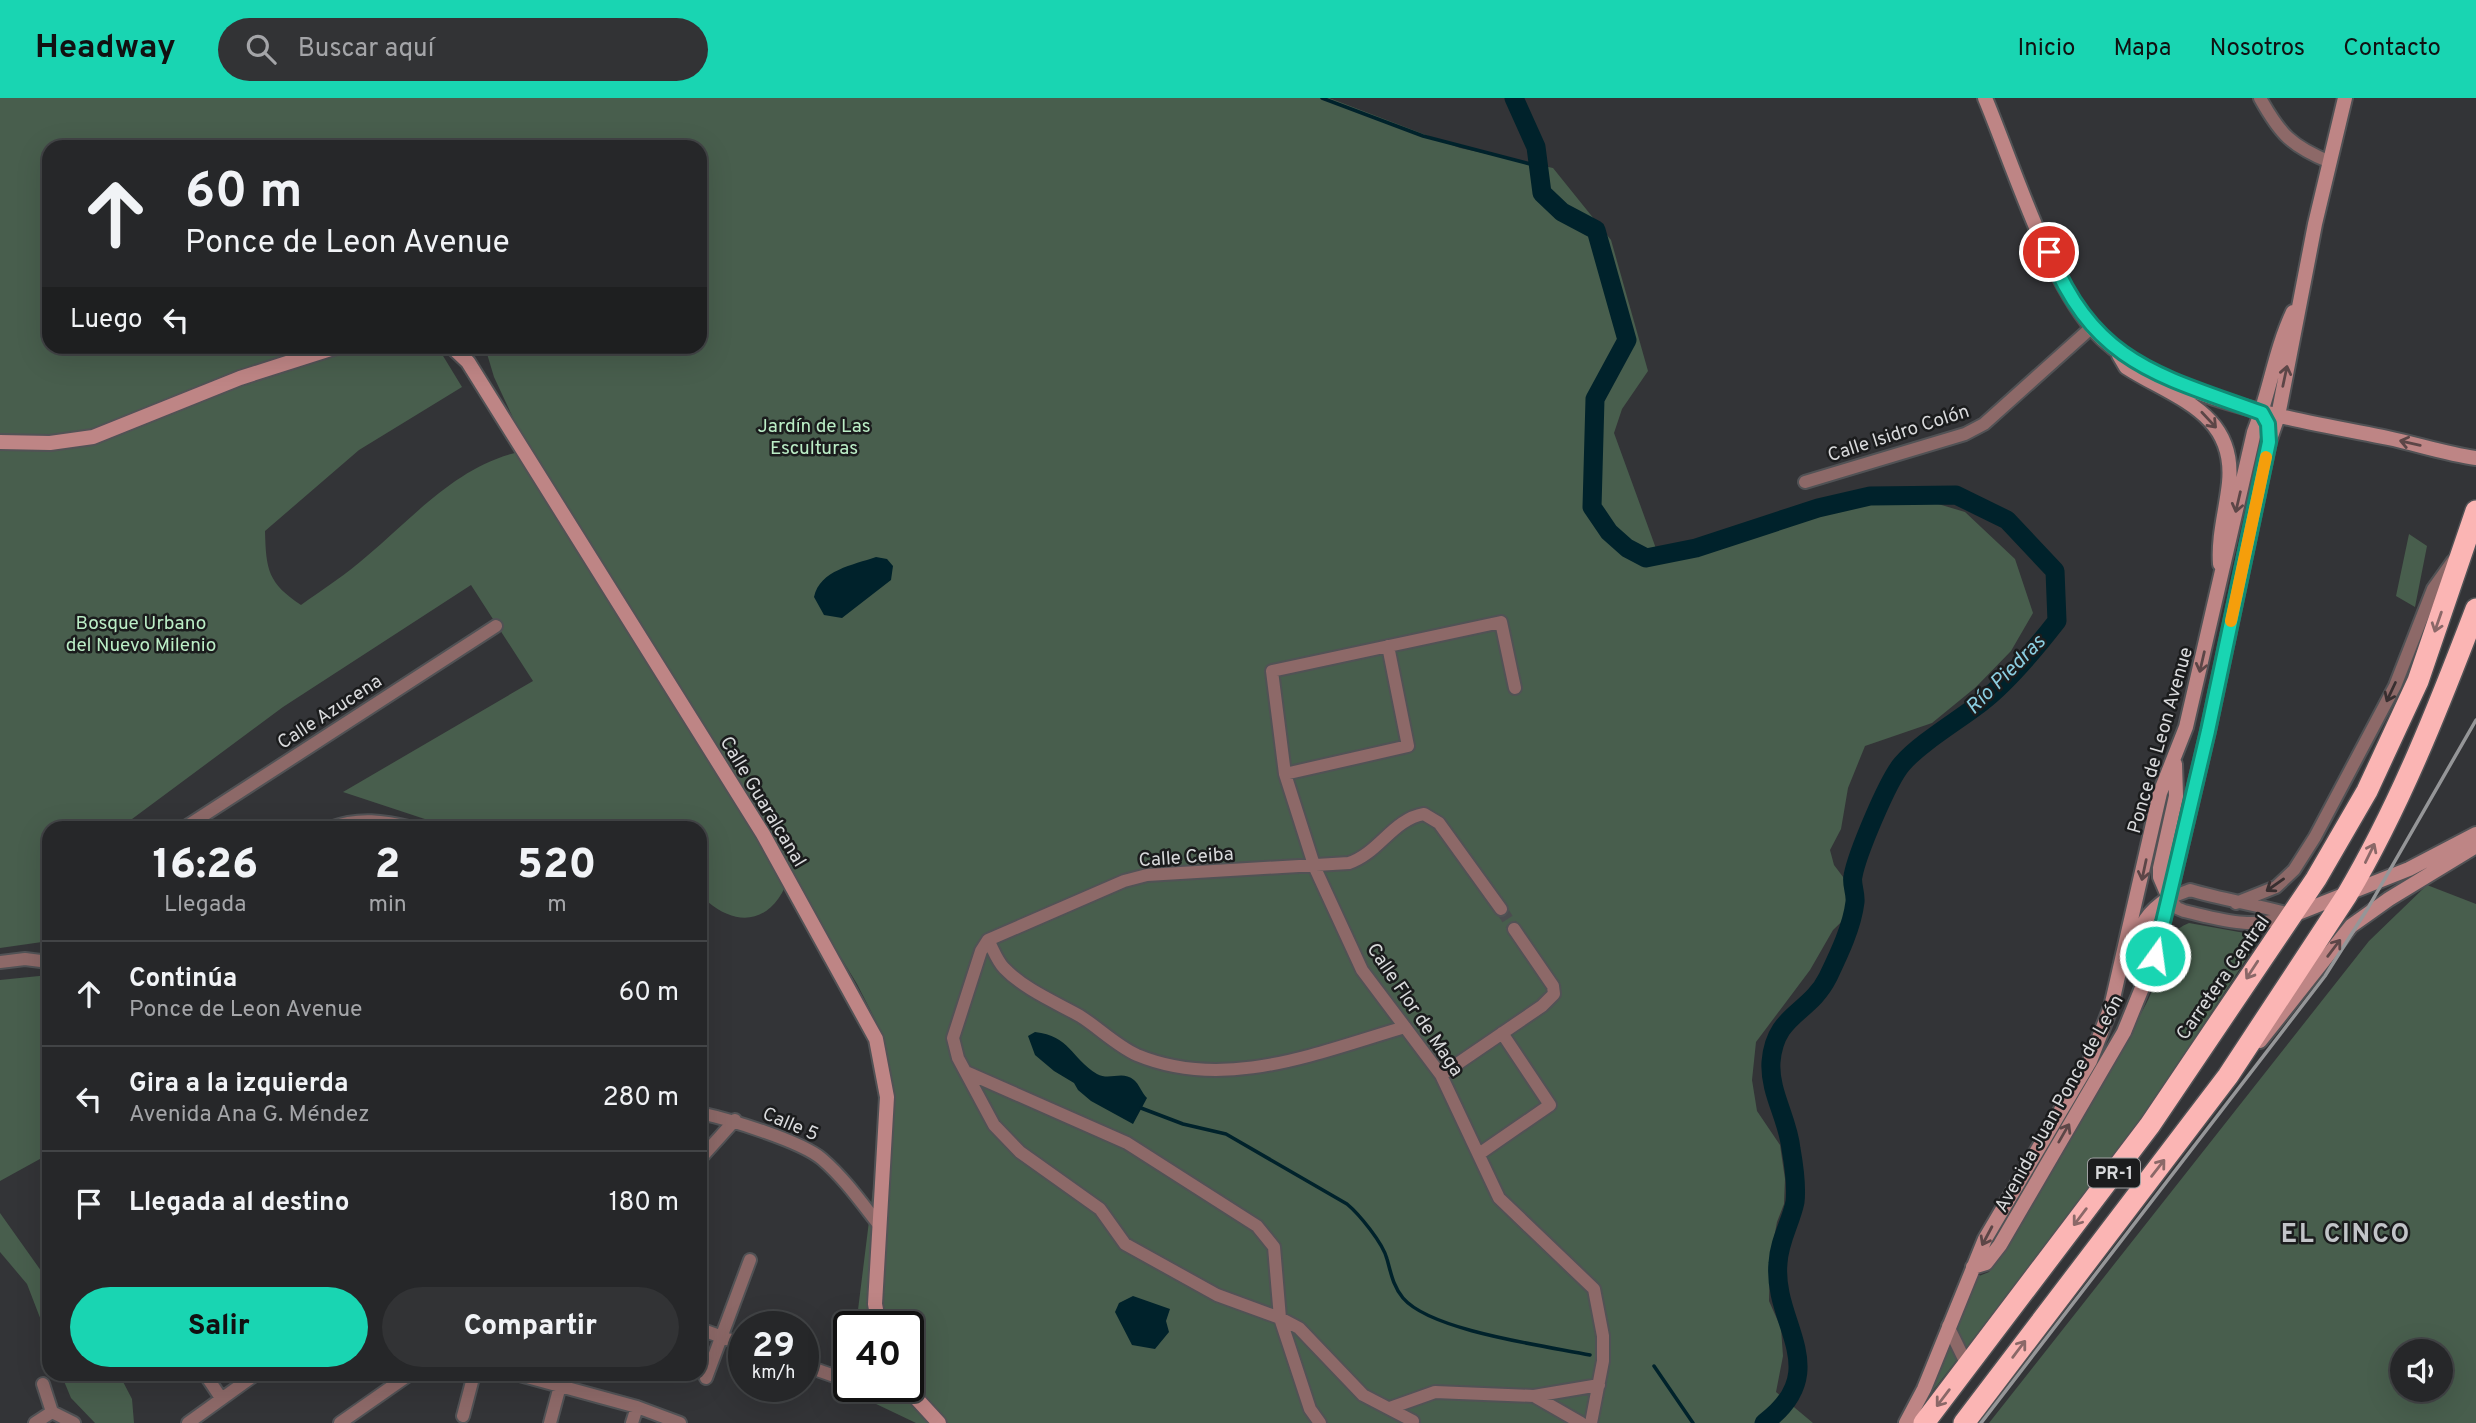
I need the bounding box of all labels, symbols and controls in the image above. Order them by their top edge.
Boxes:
search box [218,18,708,81]
text: Headway [35,28,176,70]
icon: search [242,30,280,68]
text: Buscar aquí [298,33,434,66]
text: Inicio [2018,34,2075,64]
text: Mapa [2113,34,2172,64]
text: Nosotros [2210,34,2305,64]
text: Contacto [2343,34,2441,64]
text: 60 m [185,163,303,225]
icon: ahead [70,168,161,259]
pin [2019,222,2079,282]
text: Ponce de Leon Avenue [185,224,510,264]
icon: arrive [2030,233,2068,271]
icon: left [157,301,195,339]
text: Luego [70,304,143,337]
one-way arrow [2279,365,2293,388]
street label: Calle Isidro Colón [1825,400,1973,468]
one-way arrow [2200,411,2217,428]
park label: Jardín de Las Esculturas [757,415,871,461]
one-way arrow [2399,436,2421,449]
one-way arrow [2231,490,2245,513]
one-way arrow [2431,610,2444,632]
park label: Bosque Urbano del Nuevo Milenio [66,612,216,658]
water label: Río Piedras [1960,629,2052,721]
street label: Ponce de Leon Avenue [2123,645,2199,837]
one-way arrow [2195,651,2208,673]
street label: Calle Azucena [273,670,387,755]
one-way arrow [2384,681,2398,702]
street label: Calle Guaralcanal [714,732,811,872]
text: 16:26 [153,840,258,893]
text: 2 [375,840,400,893]
text: 520 [517,840,596,893]
street label: Calle Ceiba [1138,843,1235,873]
one-way arrow [2364,843,2377,864]
one-way arrow [2136,858,2150,881]
one-way arrow [2266,878,2285,892]
text: Llegada [164,891,246,920]
text: min [368,891,407,920]
text: m [547,891,567,920]
street label: Carretera Central [2172,911,2276,1045]
position arrow [2118,919,2192,993]
street label: Calle Flor de Maga [1361,939,1468,1082]
one-way arrow [2327,939,2341,958]
one-way arrow [2245,960,2260,979]
text: Continúa [129,963,237,996]
icon: ahead [70,975,108,1013]
text: 60 m [619,977,679,1010]
street label: Avenida Juan Ponce de León [1990,991,2130,1217]
text: Ponce de Leon Avenue [129,996,362,1025]
text: Gira a la izquierda [129,1068,348,1101]
icon: left [70,1080,108,1118]
text: 280 m [603,1082,679,1115]
text: Avenida Ana G. Méndez [129,1101,370,1130]
street label: Calle 5 [758,1102,822,1147]
one-way arrow [2057,1123,2071,1143]
road number: PR-1 [2088,1158,2140,1188]
one-way arrow [2150,1159,2165,1178]
icon: arrive [70,1185,108,1223]
text: Llegada al destino [129,1187,349,1220]
text: 180 m [609,1187,679,1220]
one-way arrow [2073,1207,2088,1226]
district label: EL CINCO [2281,1219,2411,1252]
one-way arrow [1980,1225,1993,1246]
button: Salir [70,1287,368,1367]
button: Compartir [382,1287,679,1367]
speed limit sign: 40 [833,1311,924,1402]
text: 29 [752,1325,795,1369]
map controls [2390,1339,2453,1402]
button: sound [2390,1339,2453,1402]
one-way arrow [2012,1340,2027,1358]
text: km/h [752,1362,795,1385]
one-way arrow [1936,1388,1950,1407]

